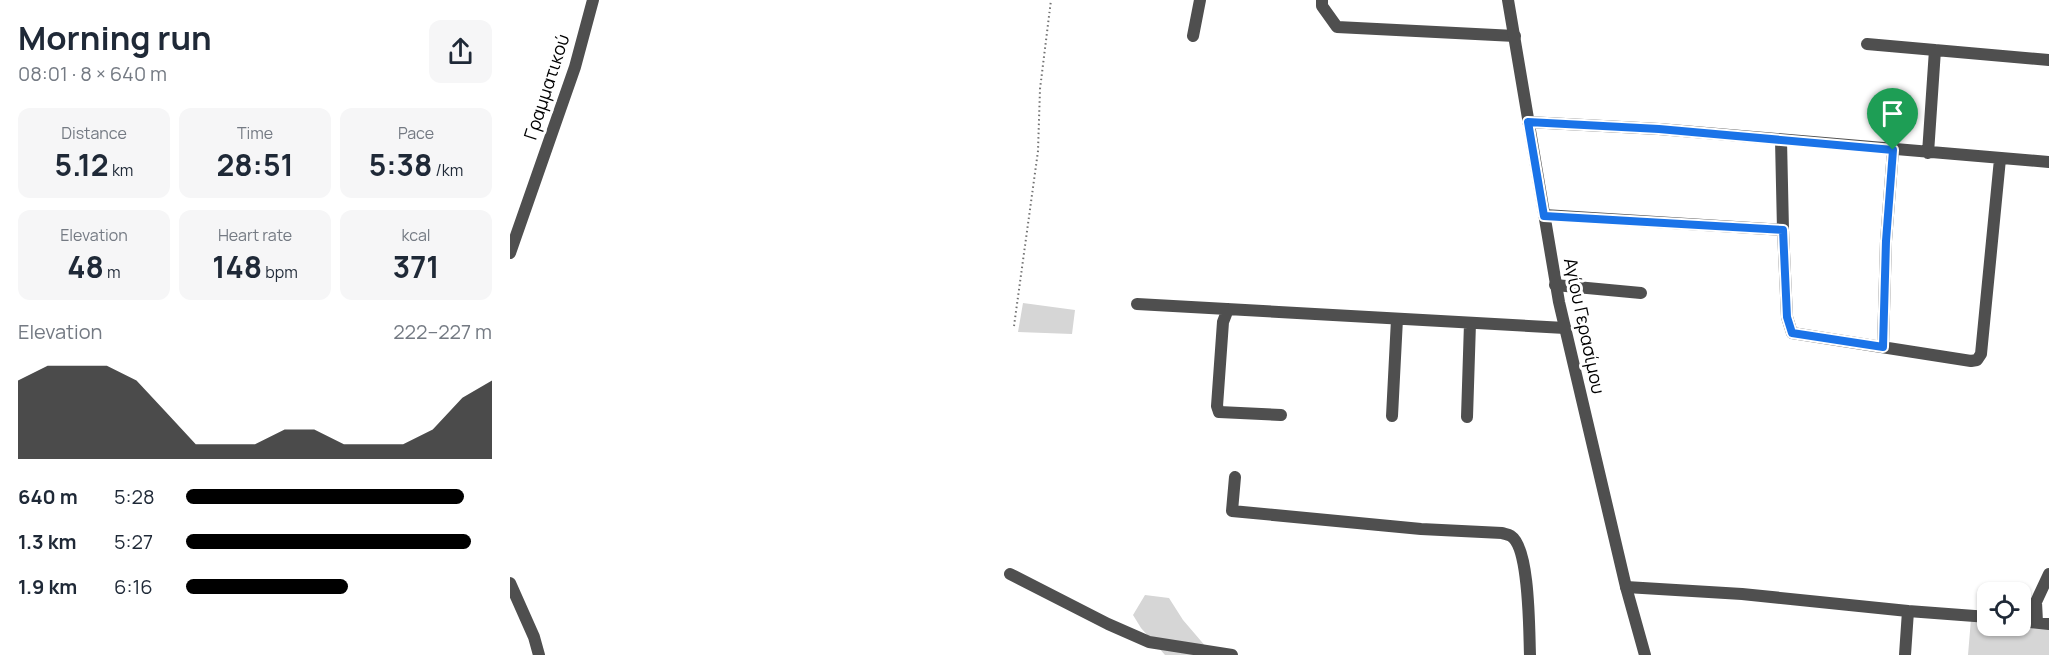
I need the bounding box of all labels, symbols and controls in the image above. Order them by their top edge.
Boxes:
text: Morning run [18,15,212,60]
button: share [429,20,492,83]
street label: Γραμματικού [518,31,574,142]
text: 08:01 · 8 × 640 m [18,60,167,87]
pin [1867,88,1918,150]
icon: arrive [1876,97,1909,130]
text: Distance [61,122,127,144]
text: Time [237,122,273,144]
text: Pace [398,122,434,144]
text: 5.12 [55,144,109,185]
text: 28:51 [216,144,294,185]
text: 5:38 [369,144,432,185]
text: km [109,159,133,181]
text: /km [432,159,463,181]
text: Elevation [60,224,128,246]
text: Heart rate [218,224,292,246]
text: kcal [401,224,431,246]
text: 48 [67,246,104,287]
text: 148 [212,246,262,287]
text: 371 [393,246,439,287]
street label: Αγίου Γερασίμου [1559,256,1611,396]
text: m [104,261,121,283]
text: bpm [262,261,298,283]
text: Elevation [18,318,102,345]
text: 222–227 m [393,318,492,345]
text: 640 m [18,483,78,510]
text: 5:28 [114,483,155,510]
text: 1.3 km [18,528,76,555]
text: 5:27 [114,528,153,555]
text: 1.9 km [18,573,77,600]
text: 6:16 [114,573,153,600]
map controls [1977,582,2031,636]
button: locate [1977,582,2031,636]

